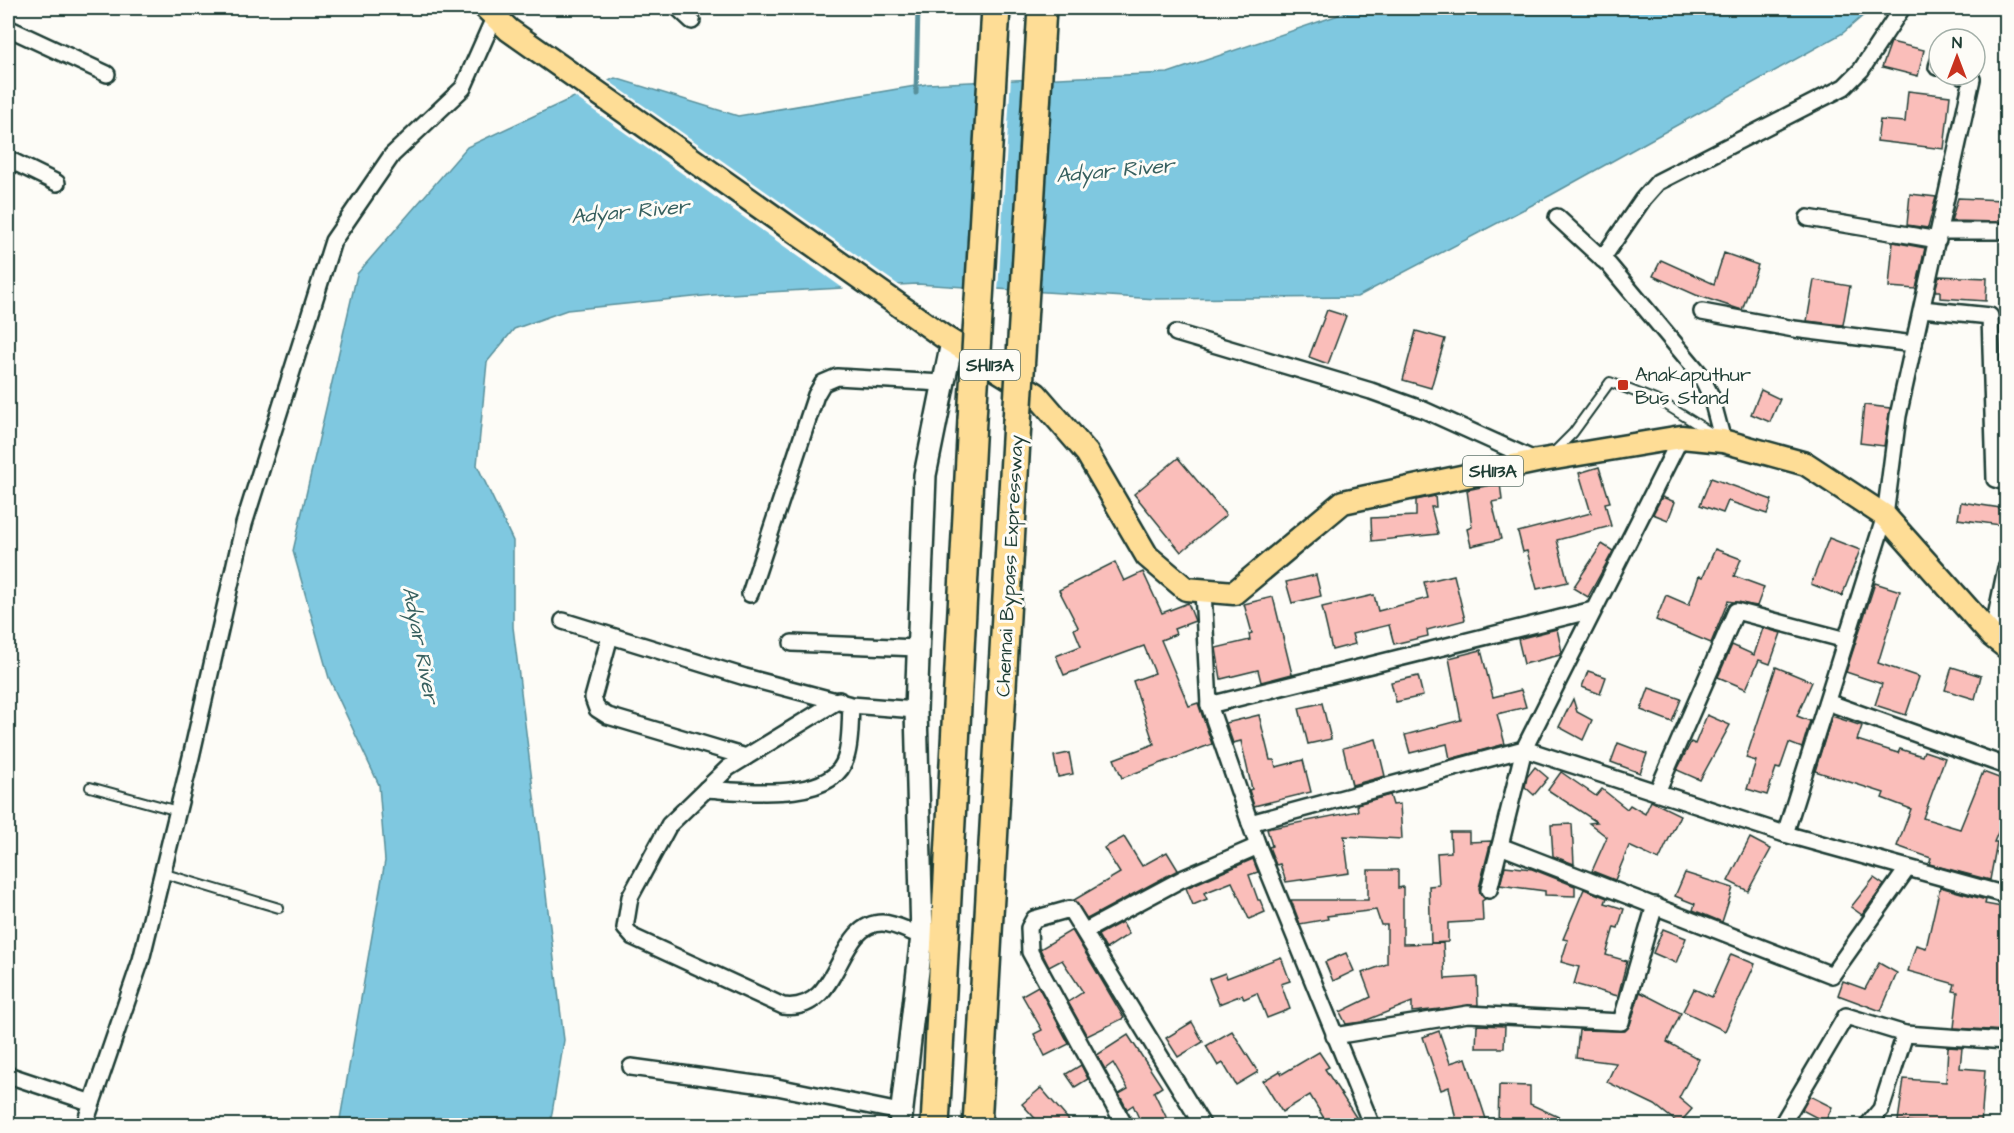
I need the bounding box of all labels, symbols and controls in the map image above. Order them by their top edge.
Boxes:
north arrow [1927,27,1987,87]
text: N [1952,32,1962,54]
water label: Adyar River [1055,151,1178,191]
water label: Adyar River [570,192,693,232]
road number: SH113A [960,350,1020,380]
place label: Anakaputhur Bus Stand [1635,361,1751,412]
marker: Anakaputhur Bus Stand [1616,378,1630,392]
street label: Chennai Bypass Expressway [989,434,1032,698]
road number: SH113A [1463,456,1523,486]
water label: Adyar River [394,584,446,709]

